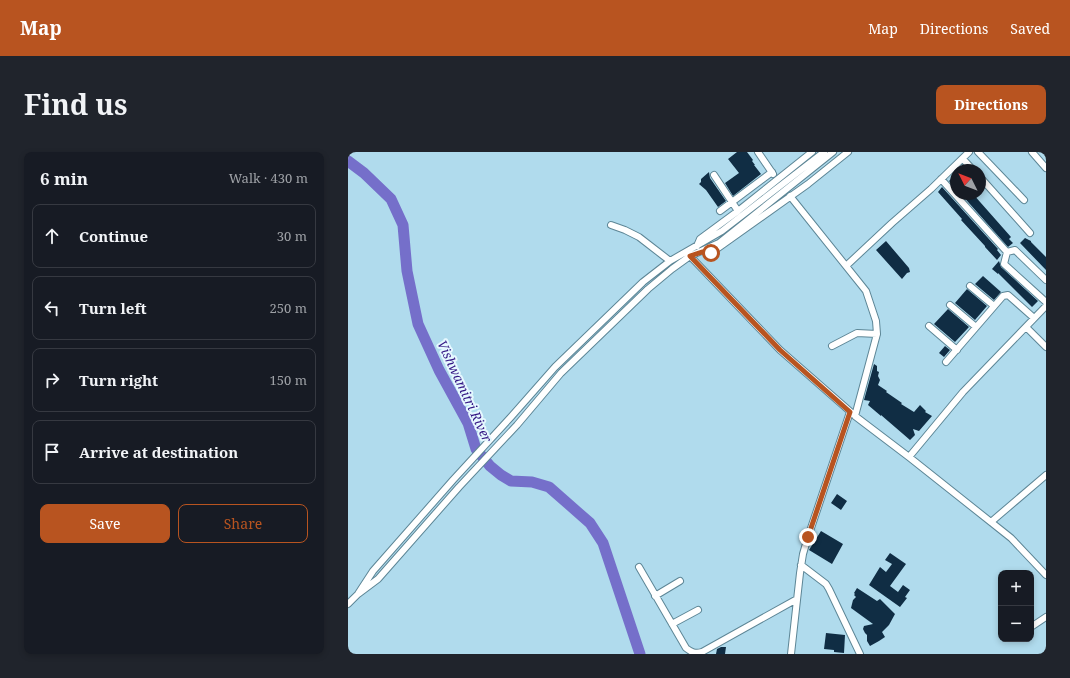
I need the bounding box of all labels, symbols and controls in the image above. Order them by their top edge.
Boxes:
text: Map [20,15,62,41]
text: Map [868,19,898,38]
text: Directions [920,19,988,38]
text: Saved [1010,19,1050,38]
text: Find us [24,85,128,123]
button: Directions [936,85,1046,124]
north arrow [950,164,986,200]
text: 6 min [40,167,88,190]
text: Walk · 430 m [229,169,308,187]
icon: ahead [41,225,63,247]
text: Continue [79,226,148,246]
text: 30 m [277,227,307,245]
route start [702,244,720,262]
icon: left [41,297,63,319]
text: Turn left [79,298,147,318]
text: 250 m [270,299,307,317]
water label: Vishwamitri River [433,337,497,446]
icon: right [41,369,63,391]
text: Turn right [79,370,158,390]
text: 150 m [270,371,307,389]
icon: arrive [41,441,63,463]
text: Arrive at destination [79,442,238,462]
button: Save [40,504,170,543]
button: Share [178,504,308,543]
route end [799,528,817,546]
map controls [998,570,1034,642]
button: + [998,570,1034,606]
button: − [998,606,1034,642]

